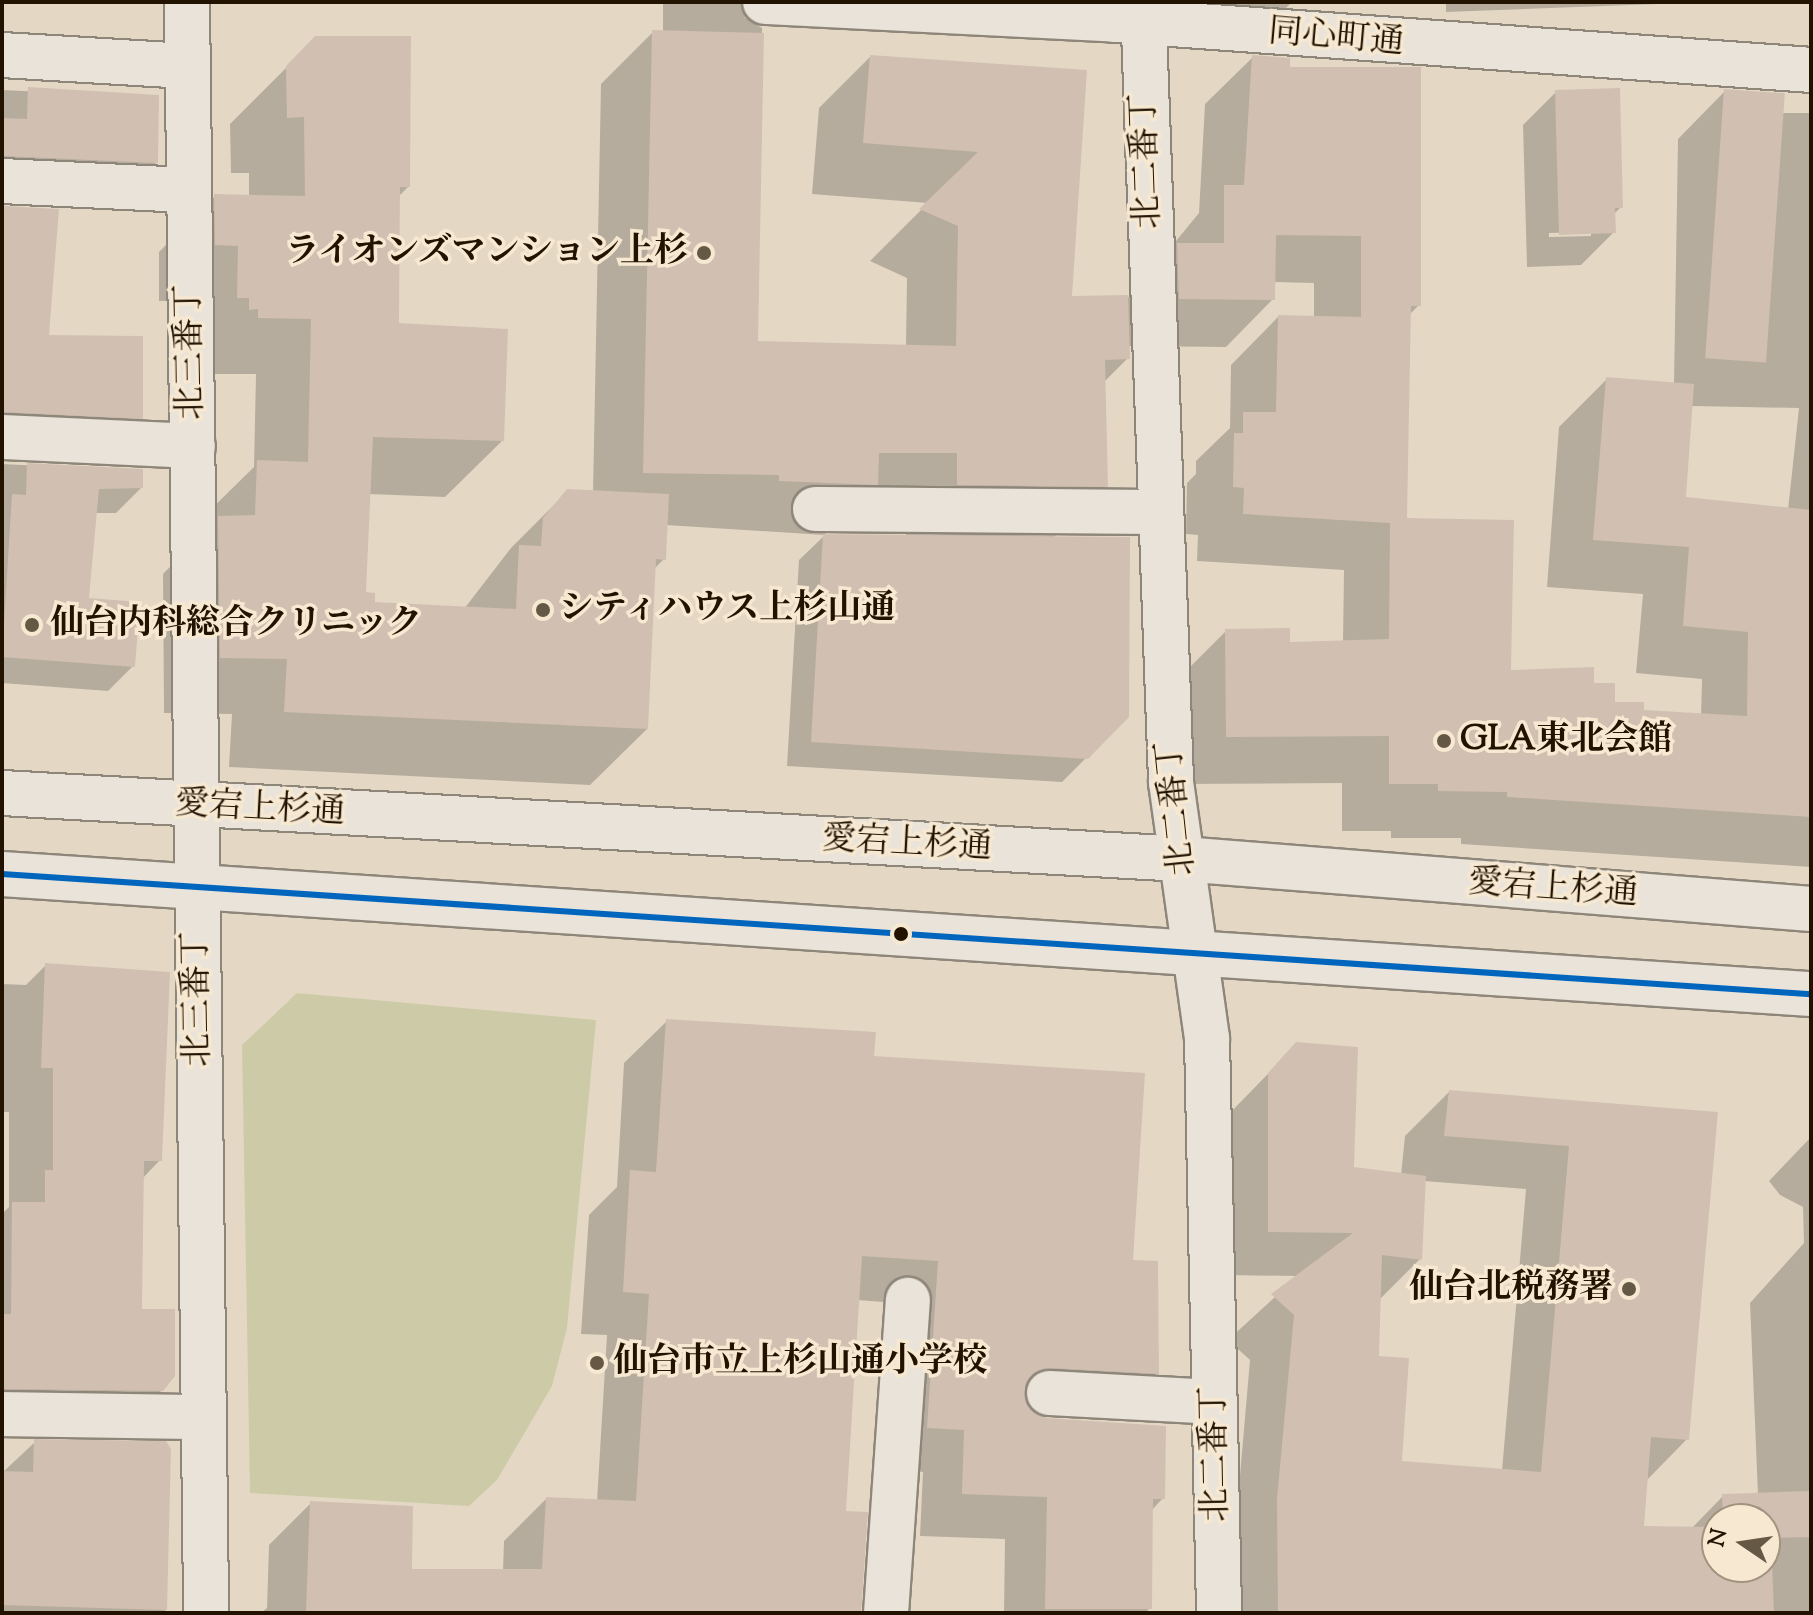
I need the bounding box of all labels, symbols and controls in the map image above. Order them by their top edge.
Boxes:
street label: 同心町通 [1266,12,1406,64]
street label: 北二番丁 [1124,92,1170,230]
place label: ライオンズマンション上杉 [280,233,688,273]
marker: ライオンズマンション上杉 [695,244,713,262]
street label: 北三番丁 [169,284,213,420]
place label: シティハウス上杉山通 [559,590,899,630]
marker: シティハウス上杉山通 [534,601,552,619]
place label: 仙台内科総合クリニック [50,605,424,645]
marker: 仙台内科総合クリニック [21,614,43,636]
place label: GLA東北会館 [1460,721,1672,761]
marker: GLA東北会館 [1435,732,1453,750]
street label: 北二番丁 [1150,738,1204,878]
street label: 愛宕上杉通 [174,784,346,834]
street label: 愛宕上杉通 [821,819,993,869]
street label: 愛宕上杉通 [1467,863,1639,915]
unlabelled marker [893,926,909,942]
street label: 北三番丁 [176,931,220,1067]
place label: 仙台北税務署 [1409,1269,1613,1309]
marker: 仙台北税務署 [1620,1280,1638,1298]
place label: 仙台市立上杉山通小学校 [613,1343,987,1383]
marker: 仙台市立上杉山通小学校 [588,1354,606,1372]
street label: 北二番丁 [1194,1386,1238,1522]
north arrow [1701,1503,1781,1583]
text: N [1702,1526,1737,1550]

